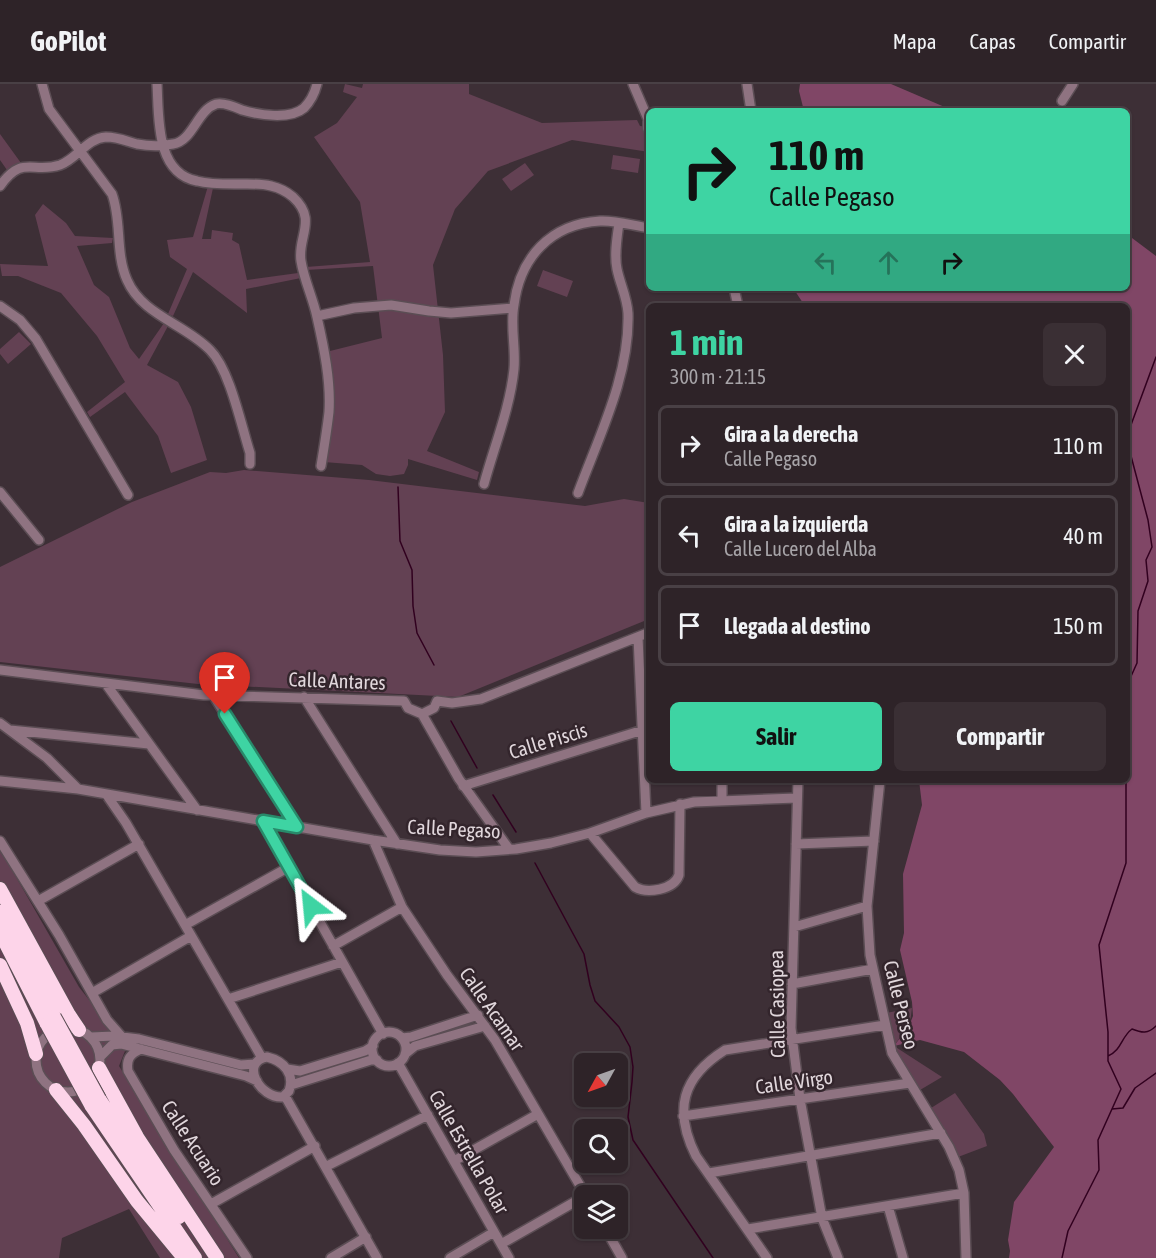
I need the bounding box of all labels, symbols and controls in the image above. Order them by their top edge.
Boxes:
text: GoPilot [30,25,106,57]
text: Mapa [893,29,936,53]
text: Capas [969,29,1016,53]
text: Compartir [1049,29,1126,53]
text: 110 m [769,131,864,179]
icon: right [670,132,748,210]
text: Calle Pegaso [769,181,895,212]
icon: left [809,246,842,279]
icon: ahead [872,246,905,279]
icon: right [935,246,968,279]
text: 1 min [670,321,744,363]
button: close [1043,323,1106,386]
text: 300 m · 21:15 [670,365,766,388]
text: Gira a la derecha [724,421,858,447]
icon: right [673,429,706,462]
text: 110 m [1053,433,1103,459]
text: Calle Pegaso [724,447,817,470]
text: Gira a la izquierda [724,511,868,537]
icon: left [673,519,706,552]
text: 40 m [1063,523,1103,549]
text: Calle Lucero del Alba [724,537,877,560]
icon: arrive [673,609,706,642]
text: Llegada al destino [724,613,871,639]
text: 150 m [1053,613,1103,639]
pin [199,652,250,714]
icon: arrive [208,661,241,694]
street label: Calle Antares [288,667,386,694]
button: Salir [670,702,882,771]
button: Compartir [894,702,1106,771]
street label: Calle Piscis [506,718,590,763]
street label: Calle Pegaso [407,815,501,842]
position arrow [279,874,343,938]
street label: Calle Casiopea [764,950,789,1058]
street label: Calle Perseo [879,958,924,1052]
street label: Calle Acamar [455,963,530,1056]
north arrow [574,1053,628,1107]
map controls [574,1053,628,1239]
street label: Calle Virgo [754,1065,834,1098]
street label: Calle Estrella Polar [425,1086,515,1219]
street label: Calle Acuario [157,1096,229,1189]
button: search [574,1119,628,1173]
button: layers [574,1185,628,1239]

